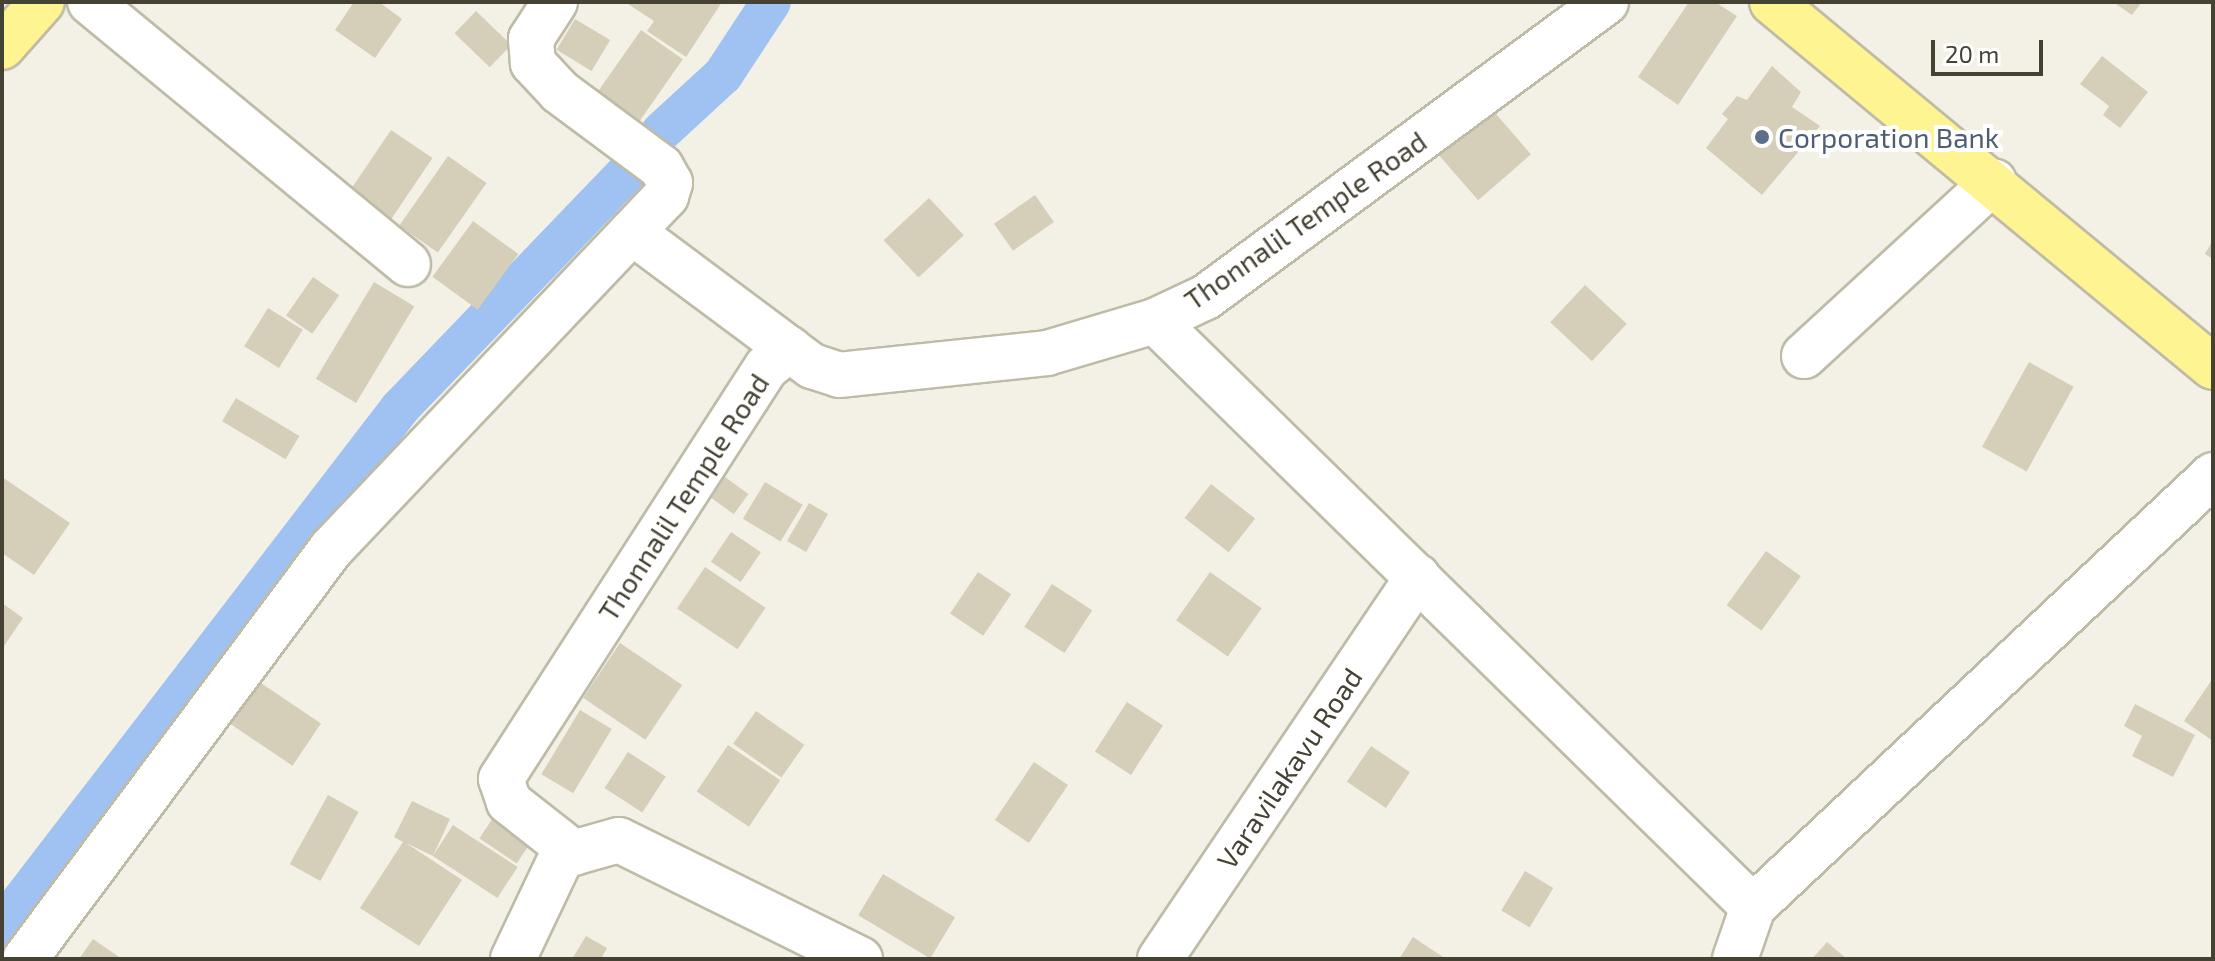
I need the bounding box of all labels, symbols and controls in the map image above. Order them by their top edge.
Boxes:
scale bar [1935,24,2047,74]
text: 20 m [1945,39,1999,68]
place label: Corporation Bank [1778,120,1999,154]
street label: Thonnalil Temple Road [1177,123,1433,317]
marker: Corporation Bank [1753,128,1771,146]
street label: Thonnalil Temple Road [590,367,776,627]
street label: Varavilakavu Road [1209,661,1369,875]

